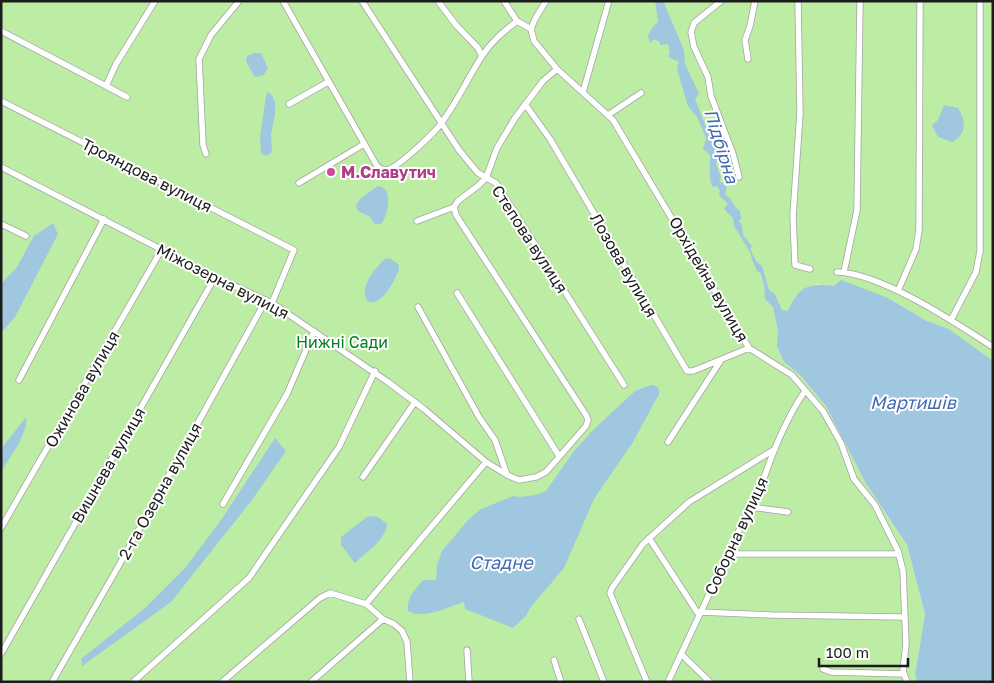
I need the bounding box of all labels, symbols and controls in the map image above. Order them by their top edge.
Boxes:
water label: Підбірна [700,106,744,187]
street label: Трояндова вулиця [78,133,216,217]
place label: М.Славутич [341,162,436,182]
marker: М.Славутич [325,166,337,178]
street label: Степова вулиця [488,181,572,297]
street label: Лозова вулиця [586,209,662,321]
street label: Орхідейна вулиця [665,213,753,345]
street label: Міжозерна вулиця [153,239,293,323]
street label: Ожинова вулиця [40,327,124,451]
park label: Нижні Сади [296,332,388,352]
water label: Мартишів [870,391,957,413]
street label: Вишнева вулиця [67,404,149,526]
street label: 2-га Озерна вулиця [114,419,206,563]
street label: Соборна вулиця [700,474,772,598]
water label: Стадне [469,551,534,573]
scale bar [819,636,908,668]
text: 100 m [826,643,869,661]

